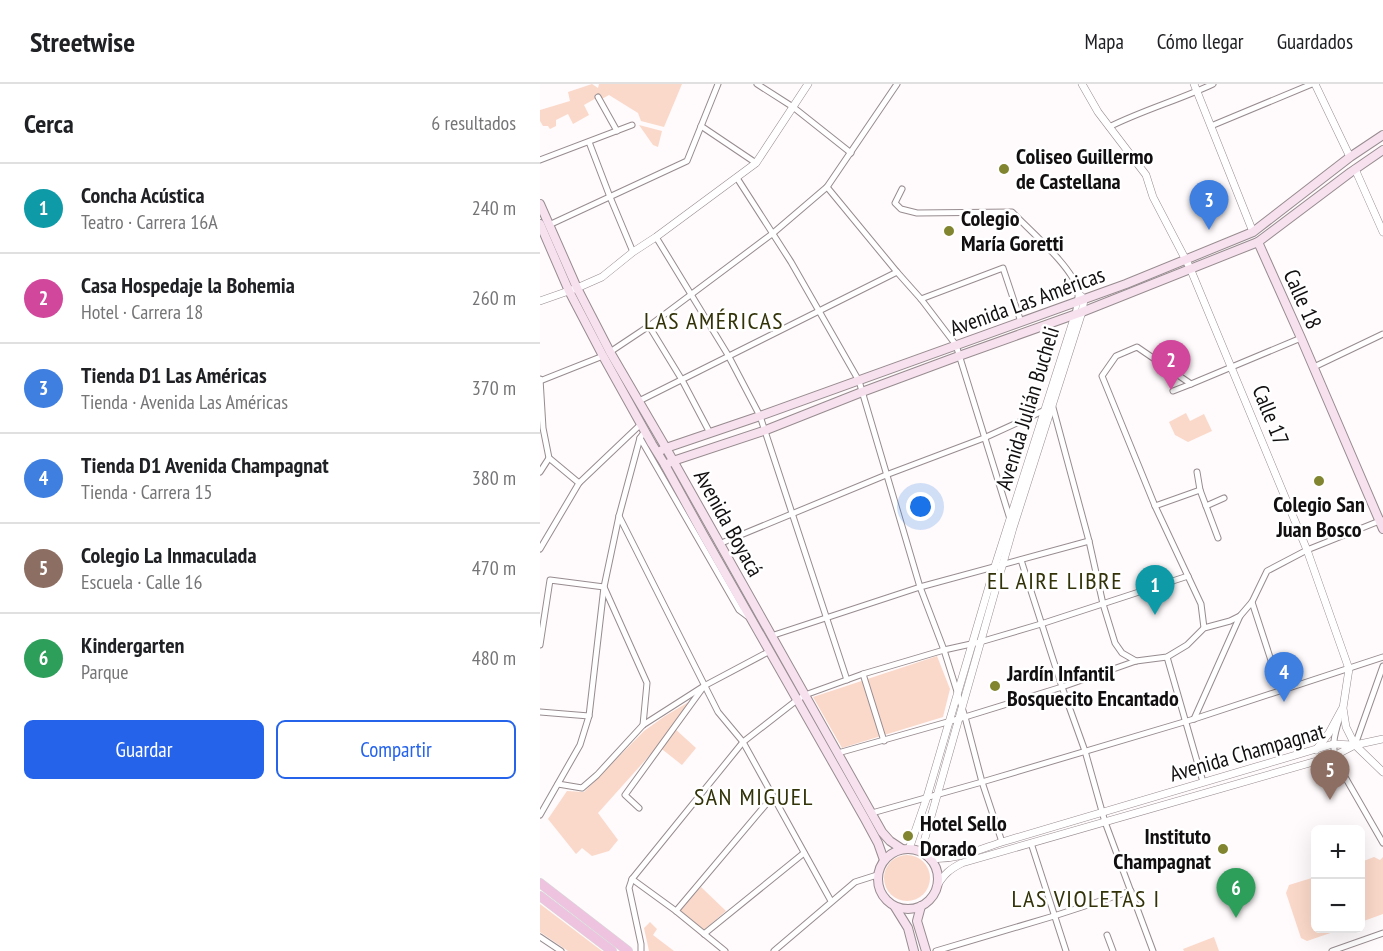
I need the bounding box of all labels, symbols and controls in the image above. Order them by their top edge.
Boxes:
text: Streetwise [30,23,135,60]
text: Mapa [1085,28,1124,55]
text: Cómo llegar [1157,28,1244,55]
text: Guardados [1277,28,1353,55]
text: Cerca [24,107,74,140]
text: 6 resultados [431,110,516,136]
place label: Coliseo Guillermo de Castellana [1016,142,1154,195]
marker: Coliseo Guillermo de Castellana [997,162,1011,176]
pin: 3 [1190,180,1228,230]
text: Concha Acústica [81,181,205,209]
text: 1 [39,195,48,221]
text: 240 m [472,195,516,221]
place label: Colegio María Goretti [961,204,1064,257]
text: Teatro · Carrera 16A [81,209,218,235]
marker: Colegio María Goretti [942,224,956,238]
street label: Avenida Las Américas [946,260,1108,342]
street label: Calle 18 [1278,265,1328,333]
text: Casa Hospedaje la Bohemia [81,271,295,299]
text: 2 [39,285,48,311]
text: 260 m [472,285,516,311]
text: Hotel · Carrera 18 [81,299,203,325]
district label: LAS AMÉRICAS [644,305,784,336]
street label: Avenida Julián Bucheli [989,323,1065,493]
pin: 2 [1152,340,1190,390]
text: Tienda D1 Las Américas [81,361,267,389]
text: 3 [39,375,48,401]
text: 370 m [472,375,516,401]
street label: Calle 17 [1246,381,1296,449]
text: Tienda · Avenida Las Américas [81,389,288,415]
text: Tienda D1 Avenida Champagnat [81,451,329,479]
text: 4 [39,465,48,491]
text: 380 m [472,465,516,491]
street label: Avenida Boyacá [688,465,770,581]
marker: Colegio San Juan Bosco [1312,474,1326,488]
text: Tienda · Carrera 15 [81,479,213,505]
place label: Colegio San Juan Bosco [1273,490,1365,543]
your location [906,492,935,521]
text: Colegio La Inmaculada [81,541,257,569]
text: 5 [39,555,48,581]
text: 470 m [472,555,516,581]
district label: EL AIRE LIBRE [987,565,1123,596]
pin: 1 [1136,566,1174,615]
text: Escuela · Calle 16 [81,569,203,595]
text: Kindergarten [81,631,184,659]
text: 6 [39,645,48,671]
text: 480 m [472,645,516,671]
pin: 4 [1264,652,1304,702]
text: Parque [81,659,129,685]
place label: Jardín Infantil Bosquecito Encantado [1006,659,1179,712]
marker: Jardín Infantil Bosquecito Encantado [988,679,1002,693]
street label: Avenida Champagnat [1166,716,1328,788]
button: Guardar [24,720,264,779]
button: Compartir [276,720,516,779]
pin: 5 [1310,750,1350,800]
district label: SAN MIGUEL [694,781,814,812]
place label: Hotel Sello Dorado [920,809,1007,862]
place label: Instituto Champagnat [1113,822,1212,875]
map controls [1311,825,1365,933]
button: + [1311,825,1365,879]
marker: Hotel Sello Dorado [901,829,915,843]
marker: Instituto Champagnat [1216,842,1230,856]
pin: 6 [1216,868,1256,918]
button: − [1311,879,1365,933]
district label: LAS VIOLETAS I [1011,883,1161,914]

